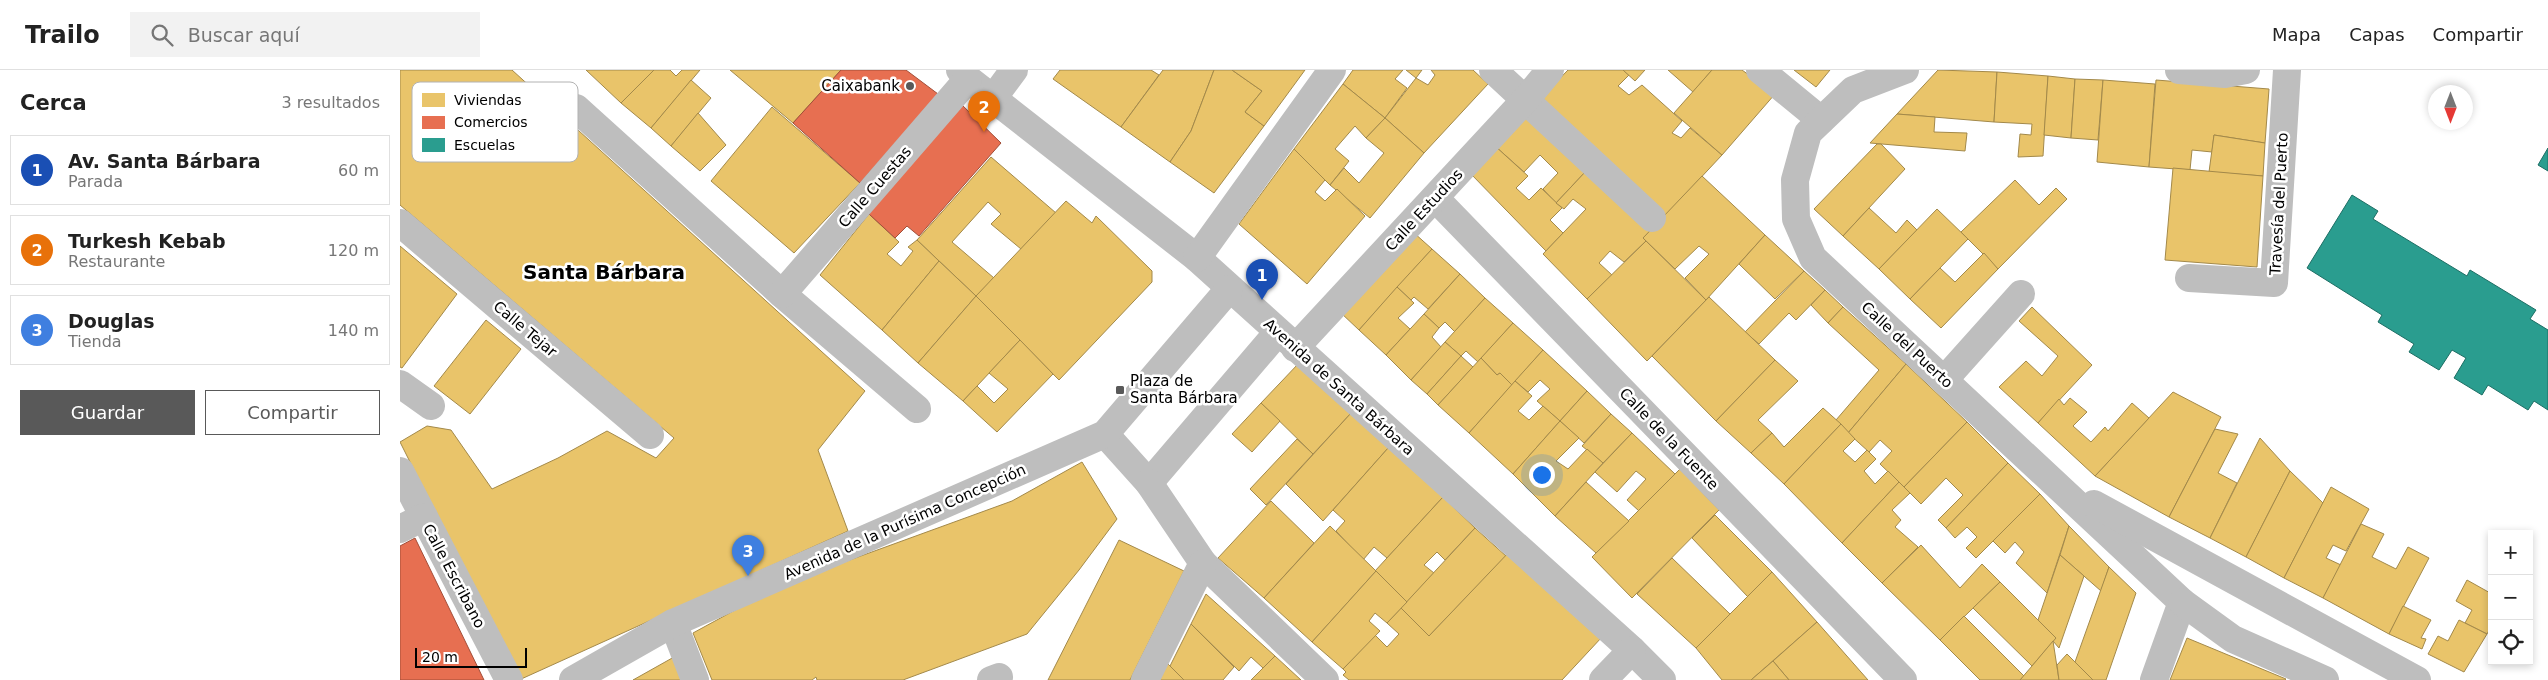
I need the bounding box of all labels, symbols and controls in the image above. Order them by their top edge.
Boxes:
search box [130,12,480,57]
text: Trailo [25,21,100,49]
icon: search [148,21,176,49]
text: Buscar aquí [188,24,300,46]
text: Mapa [2272,24,2321,45]
text: Capas [2349,24,2405,45]
text: Compartir [2433,24,2523,45]
place label: Caixabank [821,77,900,95]
marker: Caixabank [904,80,916,92]
legend [412,82,578,162]
north arrow [2428,85,2473,130]
text: Cerca [20,91,87,115]
pin: 2 [968,91,1000,132]
text: Viviendas [454,92,522,108]
text: 3 resultados [281,93,380,112]
text: Comercios [454,114,528,130]
street label: Travesía del Puerto [2266,132,2292,277]
text: Escuelas [454,137,515,153]
street label: Calle Cuestas [835,143,915,231]
text: Av. Santa Bárbara [68,150,261,172]
text: 1 [31,161,43,180]
text: 60 m [338,161,379,180]
street label: Calle Estudios [1381,165,1467,255]
text: Parada [68,172,123,191]
text: Turkesh Kebab [68,230,226,252]
text: 2 [31,241,43,260]
text: 120 m [328,241,379,260]
text: Restaurante [68,252,165,271]
pin: 1 [1246,259,1278,300]
district label: Santa Bárbara [523,260,685,284]
street label: Calle Tejar [490,297,561,361]
street label: Calle del Puerto [1858,298,1956,392]
text: Douglas [68,310,155,332]
street label: Avenida de Santa Bárbara [1260,315,1418,459]
text: 3 [31,321,43,340]
text: 140 m [328,321,379,340]
text: Tienda [68,332,122,351]
place label: Plaza de Santa Bárbara [1130,372,1238,407]
marker: Plaza de Santa Bárbara [1114,384,1126,396]
street label: Calle de la Fuente [1616,384,1722,494]
button: Guardar [20,390,195,435]
button: Compartir [205,390,380,435]
street label: Avenida de la Purísima Concepción [781,460,1029,584]
your location [1529,462,1555,488]
street label: Calle Escribano [419,521,489,631]
map controls [2488,530,2533,665]
button: + [2488,530,2533,575]
pin: 3 [732,535,764,576]
button: − [2488,575,2533,620]
button: locate [2488,620,2533,665]
scale bar [415,645,528,668]
text: 20 m [422,649,458,665]

